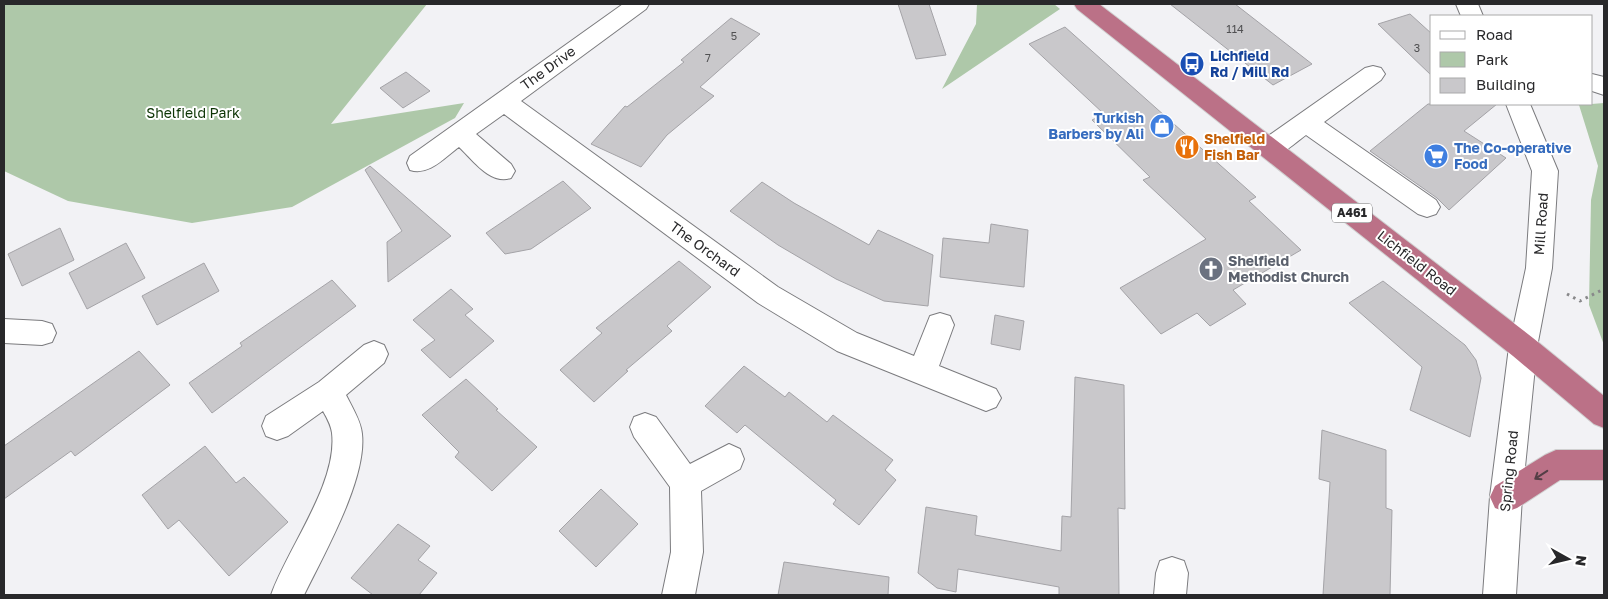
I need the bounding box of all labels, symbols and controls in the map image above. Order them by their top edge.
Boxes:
legend [1430,15,1593,105]
house number: 114 [1226,22,1244,35]
text: Road [1476,25,1513,43]
house number: 5 [731,29,737,42]
house number: 3 [1414,41,1420,54]
street label: The Drive [517,42,578,93]
place label: Lichfield Rd / Mill Rd [1210,47,1289,80]
text: Park [1476,50,1509,68]
house number: 7 [705,51,711,64]
bus stop icon: Lichfield Rd / Mill Rd [1179,51,1205,77]
text: Building [1476,75,1536,93]
park label: Shelfield Park [146,104,240,121]
place label: Turkish Barbers by Ali [1048,109,1144,142]
shop icon: Turkish Barbers by Ali [1149,113,1175,139]
place label: Shelfield Fish Bar [1204,130,1265,163]
restaurant icon: Shelfield Fish Bar [1174,134,1200,160]
place label: The Co-operative Food [1454,139,1571,172]
supermarket icon: The Co-operative Food [1423,143,1449,169]
street label: Mill Road [1530,192,1551,256]
road number: A461 [1332,204,1372,222]
street label: The Orchard [667,217,744,280]
street label: Lichfield Road [1374,226,1460,299]
place label: Shelfield Methodist Church [1228,252,1349,285]
church icon: Shelfield Methodist Church [1198,256,1224,282]
street label: Spring Road [1496,429,1521,513]
one-way arrow [1534,470,1548,480]
north arrow [1543,534,1593,584]
text: N [1572,554,1591,567]

